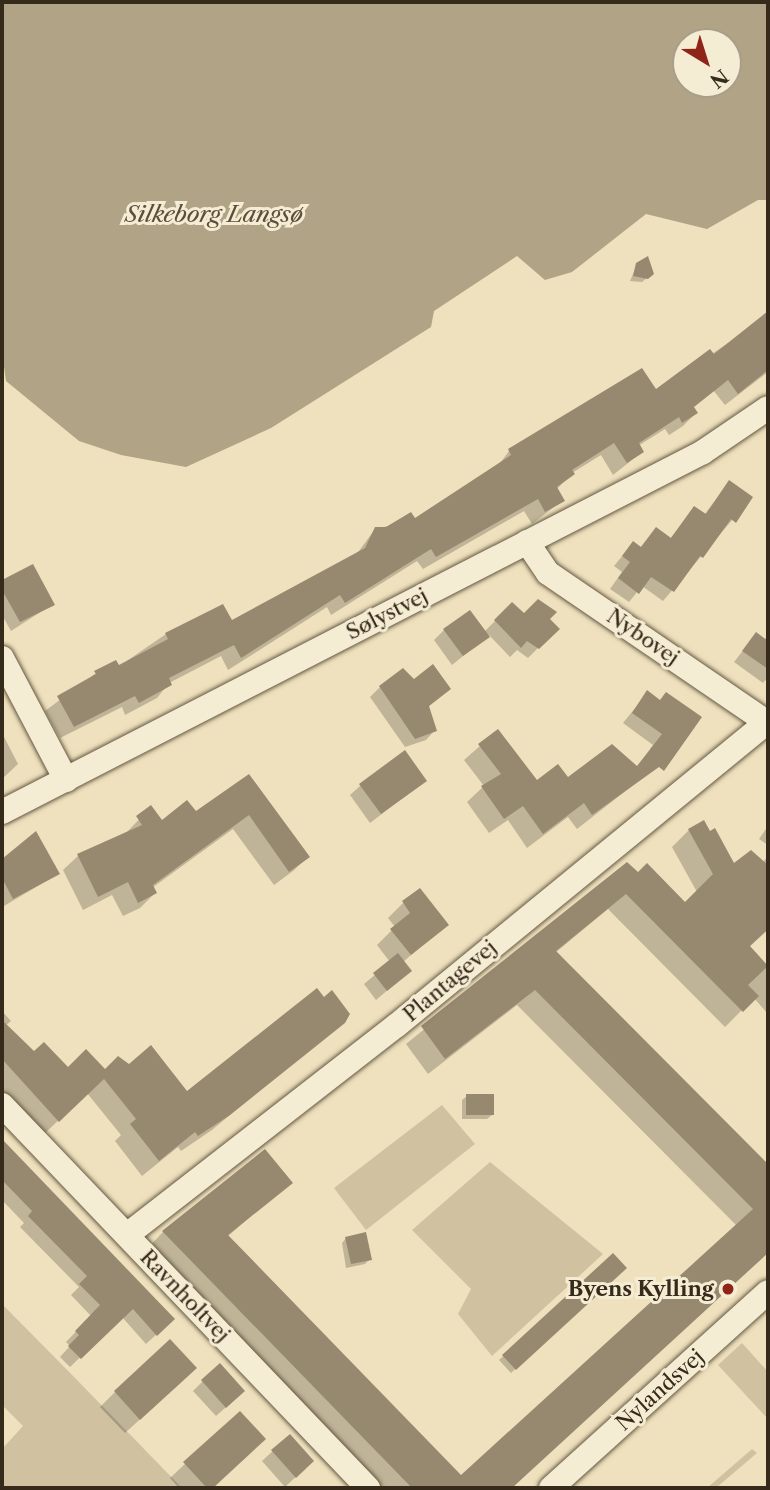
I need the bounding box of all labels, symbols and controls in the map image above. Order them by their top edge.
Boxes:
north arrow [672,28,742,98]
text: N [705,64,733,93]
water label: Silkeborg Langsø [125,200,303,228]
street label: Sølystvej [342,583,432,645]
street label: Nybovej [602,604,684,670]
street label: Plantagevej [398,935,502,1027]
street label: Ravnholtvej [135,1245,235,1347]
place label: Byens Kylling [568,1276,714,1302]
marker: Byens Kylling [720,1281,736,1297]
street label: Nylandsvej [611,1344,709,1436]

